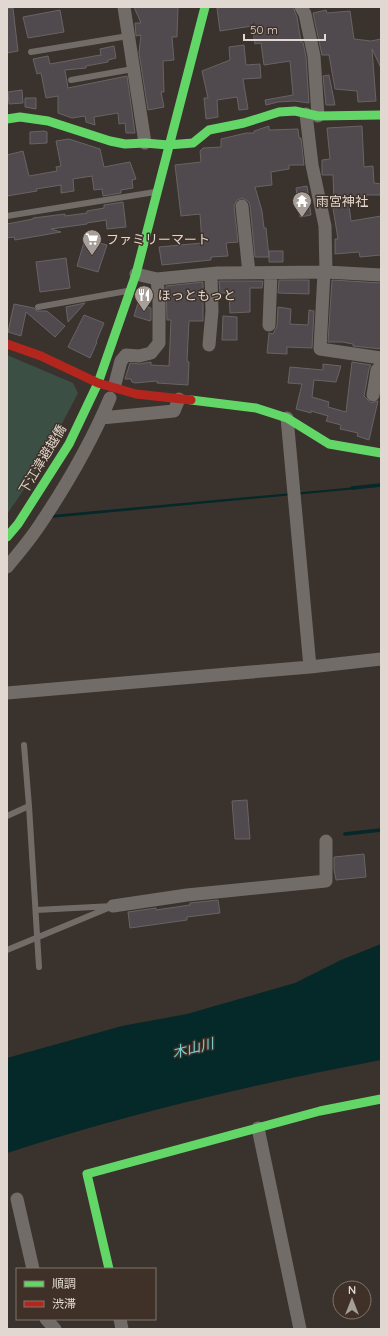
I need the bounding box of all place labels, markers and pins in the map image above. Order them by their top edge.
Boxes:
temple icon: 雨宮神社 [291,190,313,218]
place label: 雨宮神社 [316,193,368,209]
supermarket icon: ファミリーマート [81,228,103,256]
place label: ファミリーマート [106,231,210,247]
restaurant icon: ほっともっと [133,284,155,312]
place label: ほっともっと [158,287,236,303]

